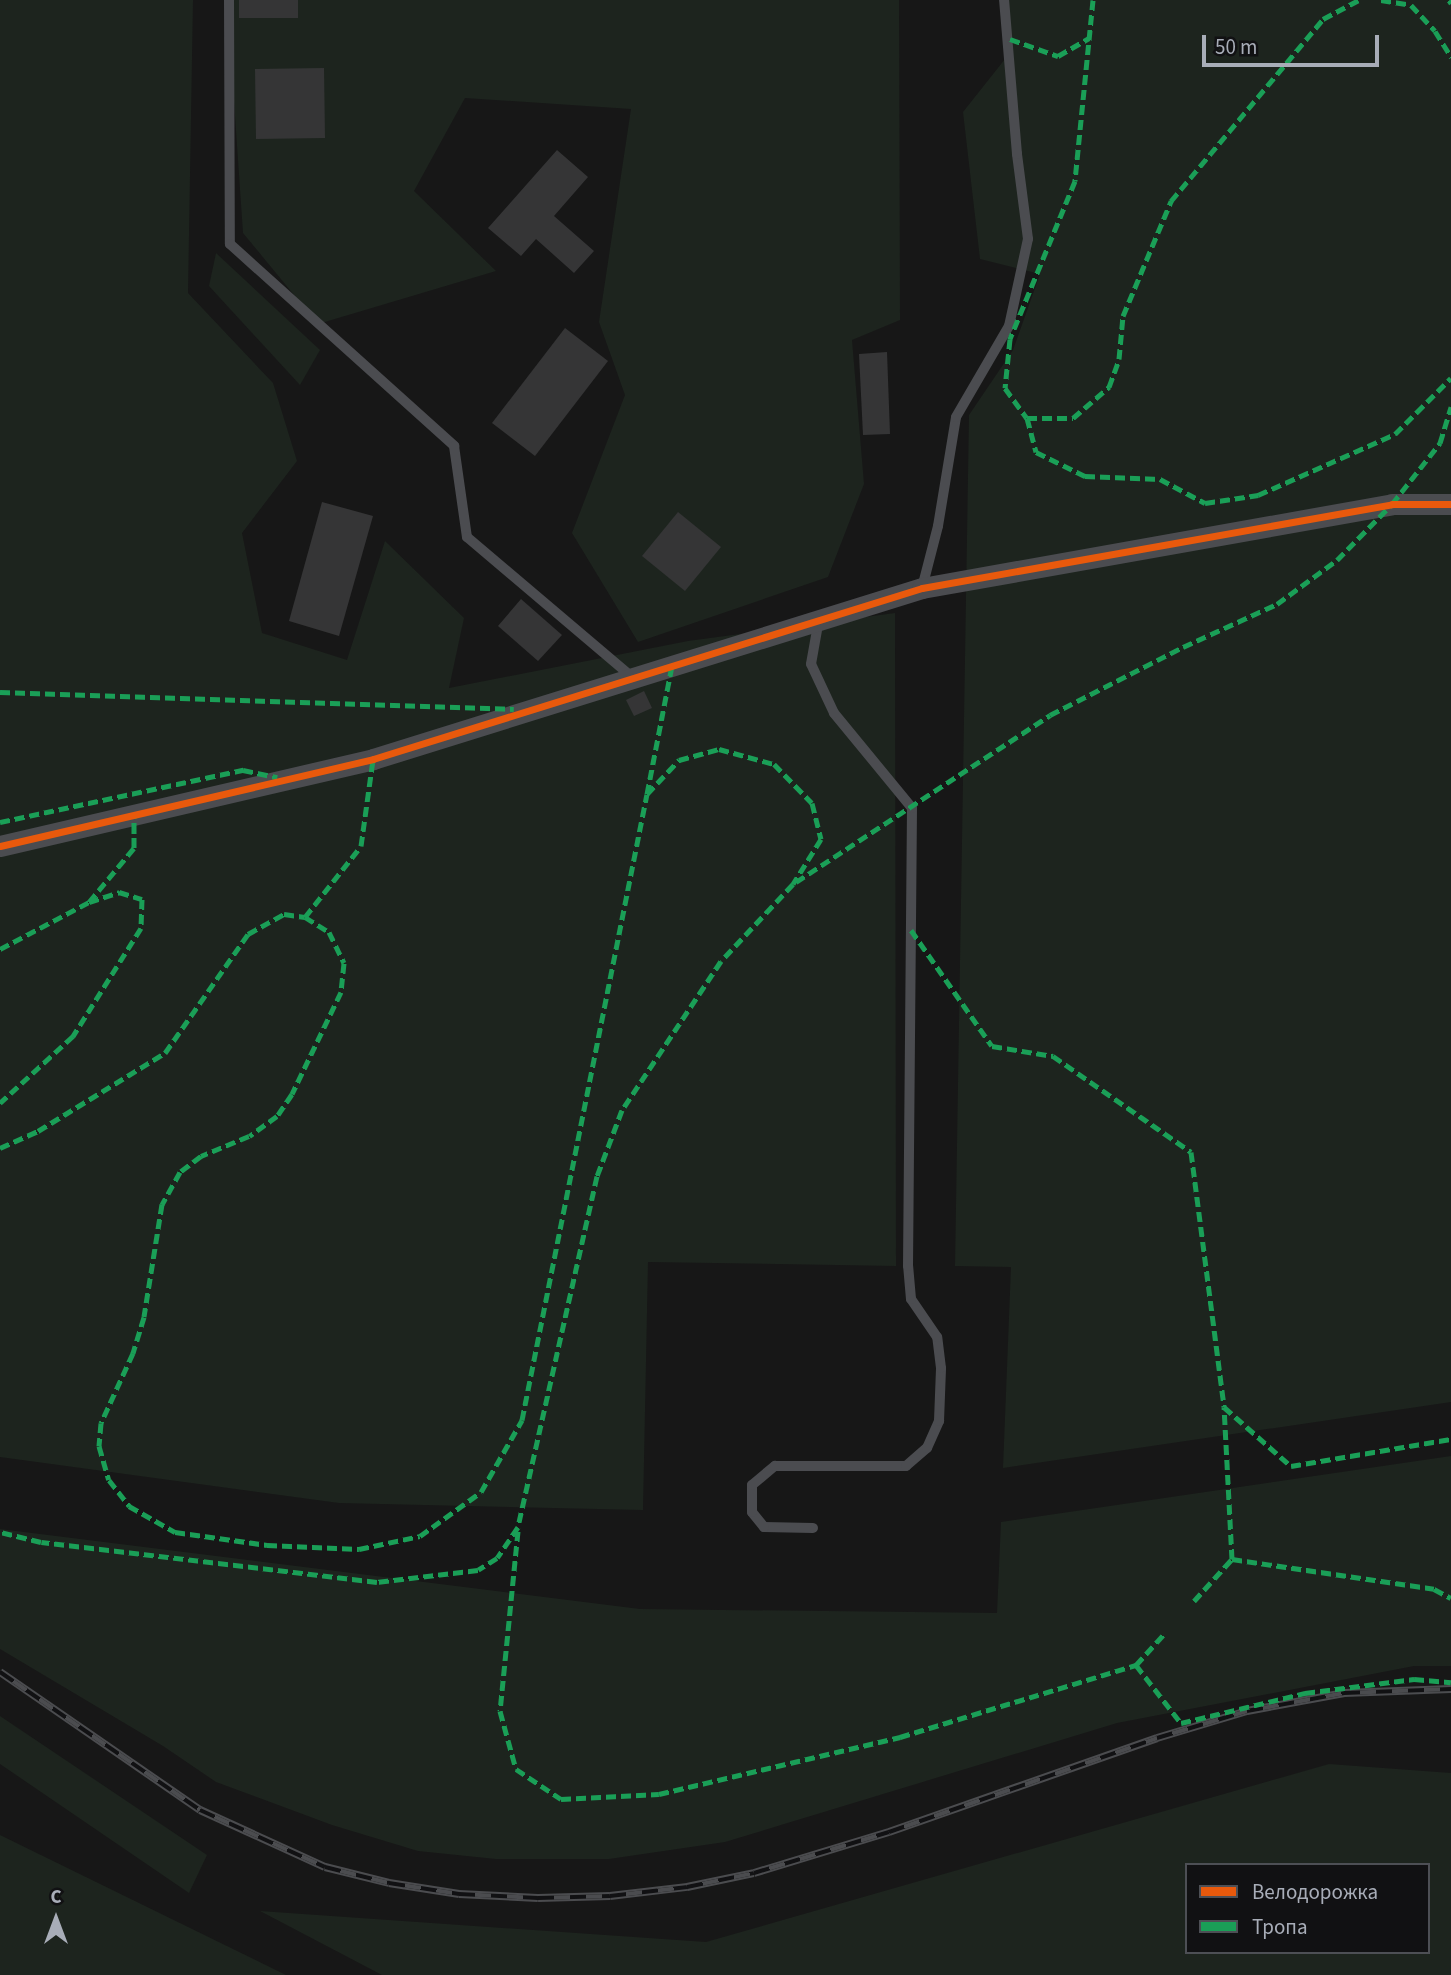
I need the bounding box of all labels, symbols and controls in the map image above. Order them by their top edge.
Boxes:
scale bar [1206,21,1383,65]
text: 50 m [1215,32,1257,62]
legend [1185,1863,1430,1954]
text: Велодорожка [1252,1877,1378,1907]
north arrow [21,1884,91,1954]
text: С [50,1884,62,1911]
text: Тропа [1252,1912,1308,1942]

